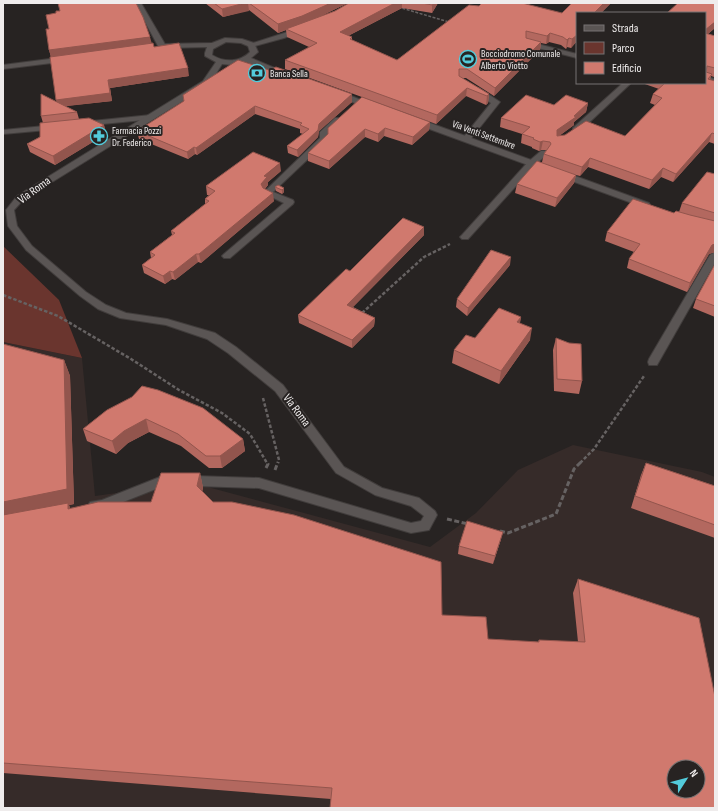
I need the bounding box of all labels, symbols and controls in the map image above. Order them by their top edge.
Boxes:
legend [576,12,706,84]
text: Strada [612,21,639,36]
text: Parco [612,41,635,56]
place label: Bocciodromo Comunale Alberto Viotto [480,48,560,72]
sports icon: Bocciodromo Comunale Alberto Viotto [458,49,478,69]
text: Edificio [612,61,641,76]
bank icon: Banca Sella [247,63,267,83]
place label: Banca Sella [270,68,308,80]
street label: Via Venti Settembre [450,118,517,152]
place label: Farmacia Pozzi Dr. Federico [112,125,161,149]
pharmacy icon: Farmacia Pozzi Dr. Federico [89,126,109,146]
street label: Via Roma [15,173,54,207]
street label: Via Roma [280,391,314,430]
north arrow [666,759,706,799]
text: N [687,767,701,780]

